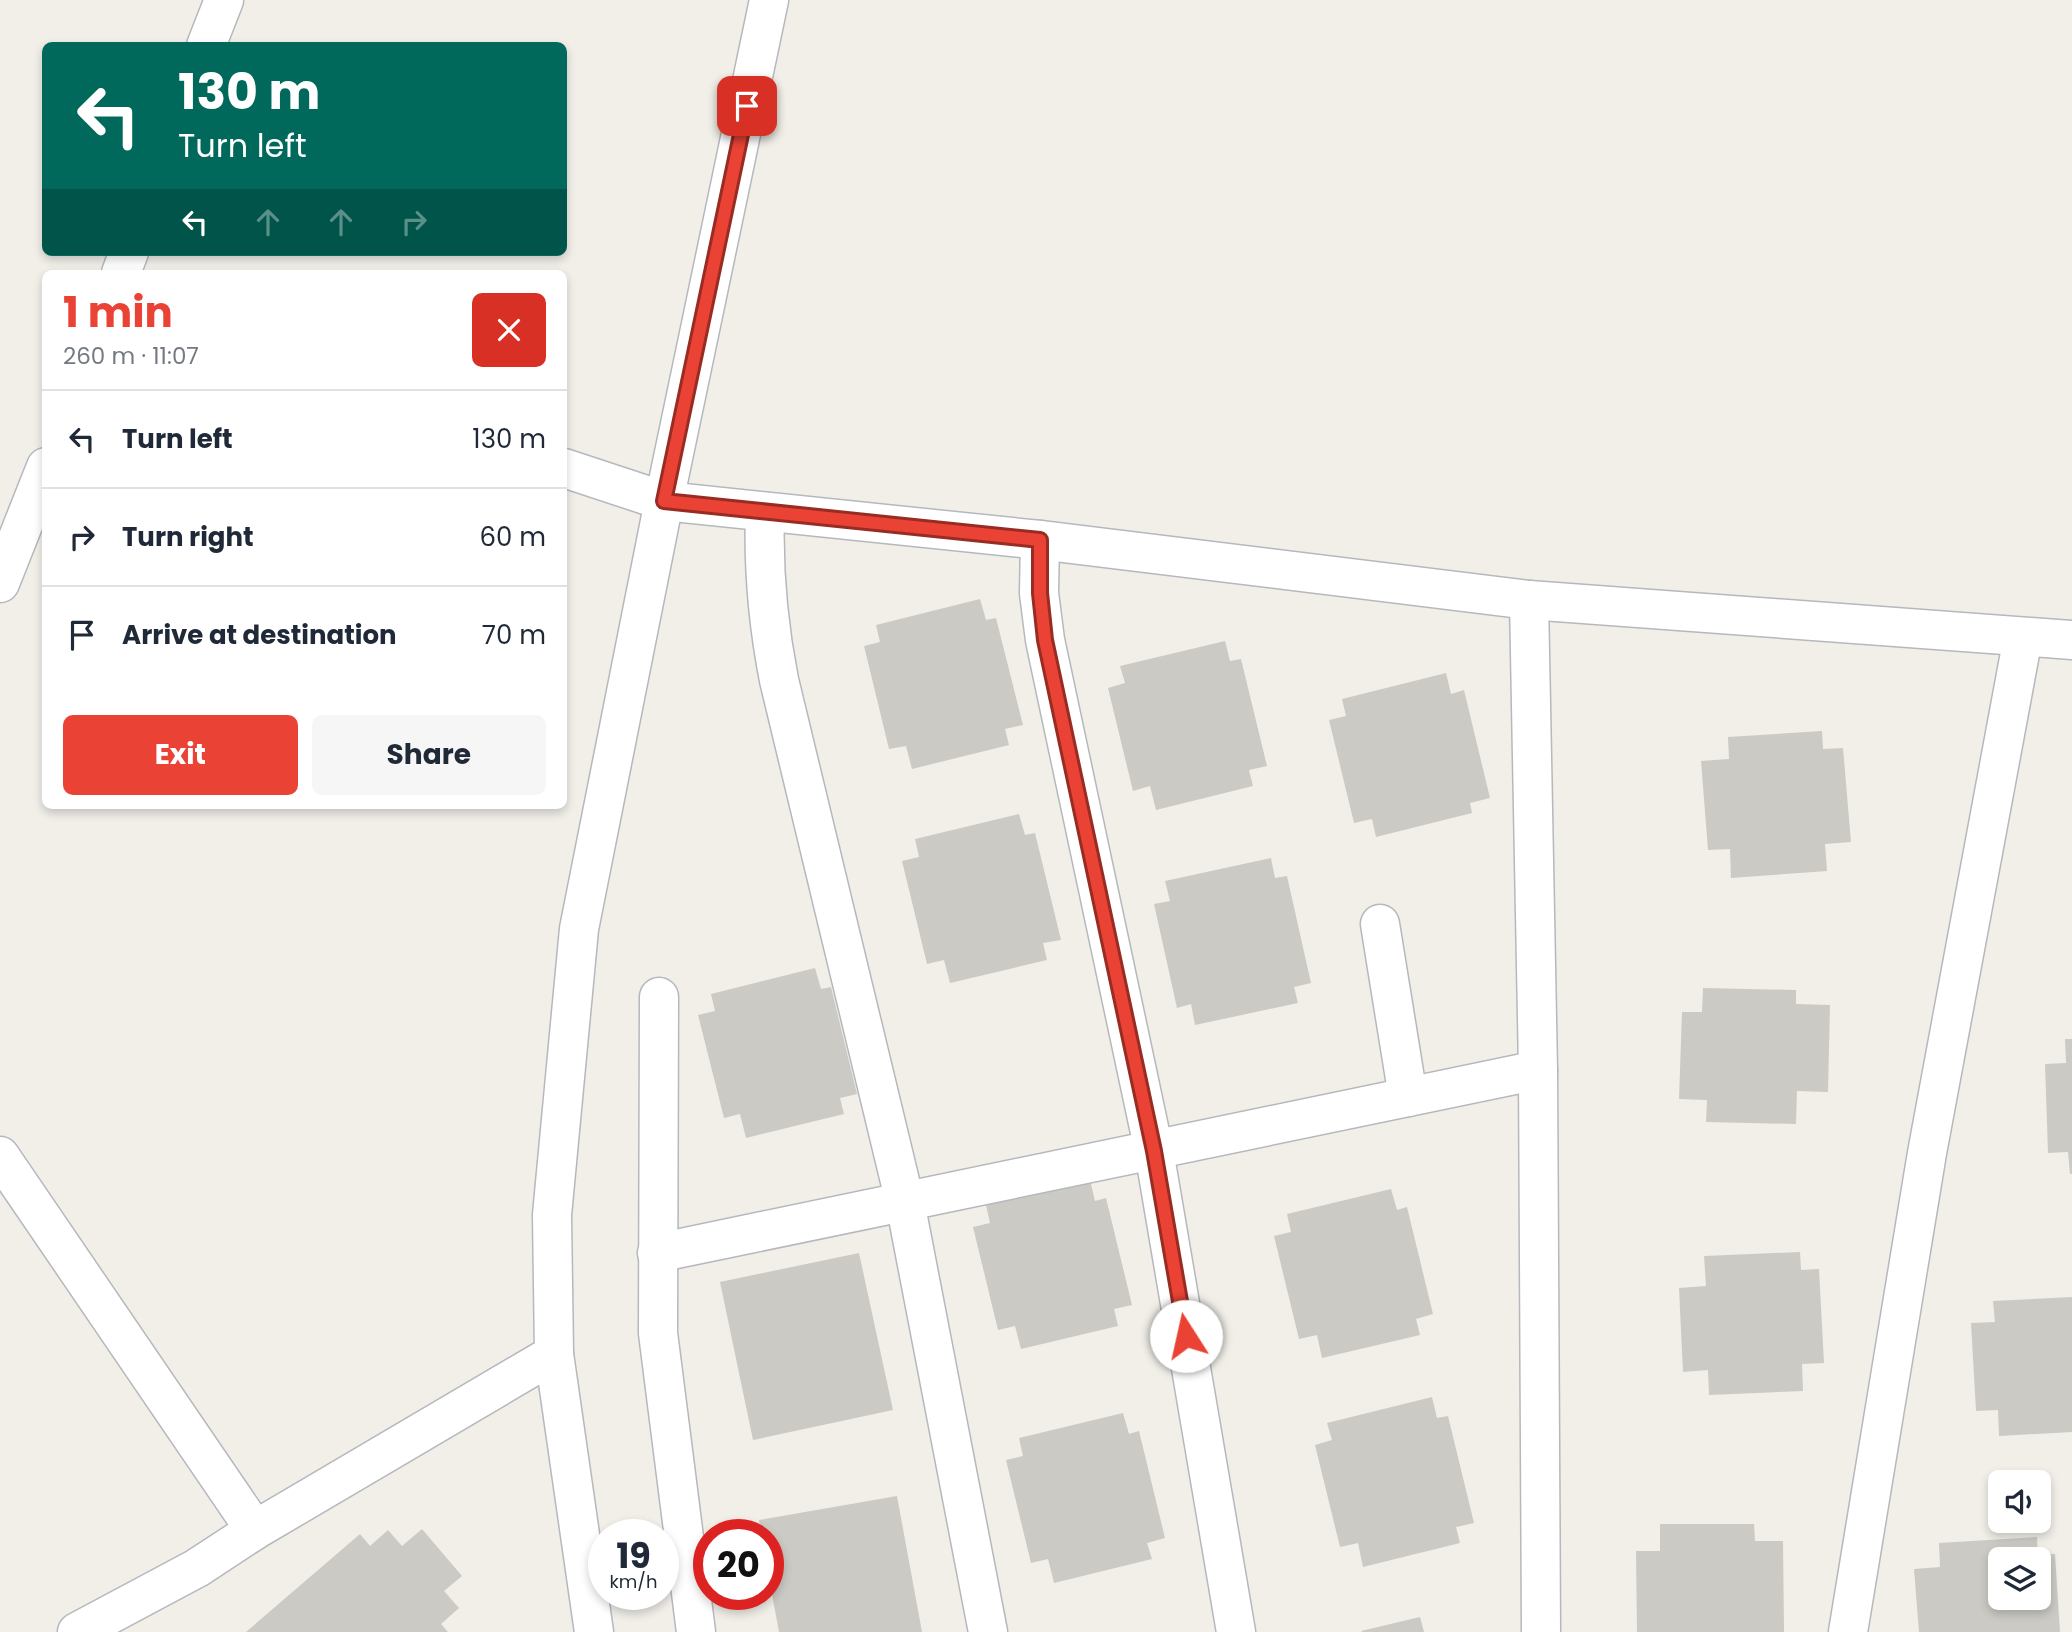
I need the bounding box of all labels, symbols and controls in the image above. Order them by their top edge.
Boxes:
text: 130 m [178,58,320,126]
icon: left [63,70,154,161]
pin [717,76,777,136]
icon: arrive [728,87,766,125]
text: Turn left [178,123,307,168]
icon: left [176,203,214,241]
icon: ahead [249,203,287,241]
icon: ahead [322,203,360,241]
icon: right [395,203,433,241]
text: 1 min [63,283,173,342]
button: close [472,293,546,367]
text: 260 m · 11:07 [63,340,199,372]
icon: left [63,420,101,458]
text: Turn left [122,421,233,457]
text: 130 m [472,421,546,457]
icon: right [63,518,101,556]
text: Turn right [122,519,254,555]
text: 60 m [479,519,546,555]
icon: arrive [63,616,101,654]
text: Arrive at destination [122,617,397,653]
text: 70 m [482,617,546,653]
button: Exit [63,715,298,795]
button: Share [312,715,546,795]
position arrow [1149,1299,1223,1373]
map controls [1988,1470,2051,1610]
button: sound [1988,1470,2051,1533]
speed limit sign: 20 [693,1519,784,1610]
text: 19 [616,1531,651,1580]
button: layers [1988,1547,2051,1610]
text: km/h [610,1569,657,1594]

